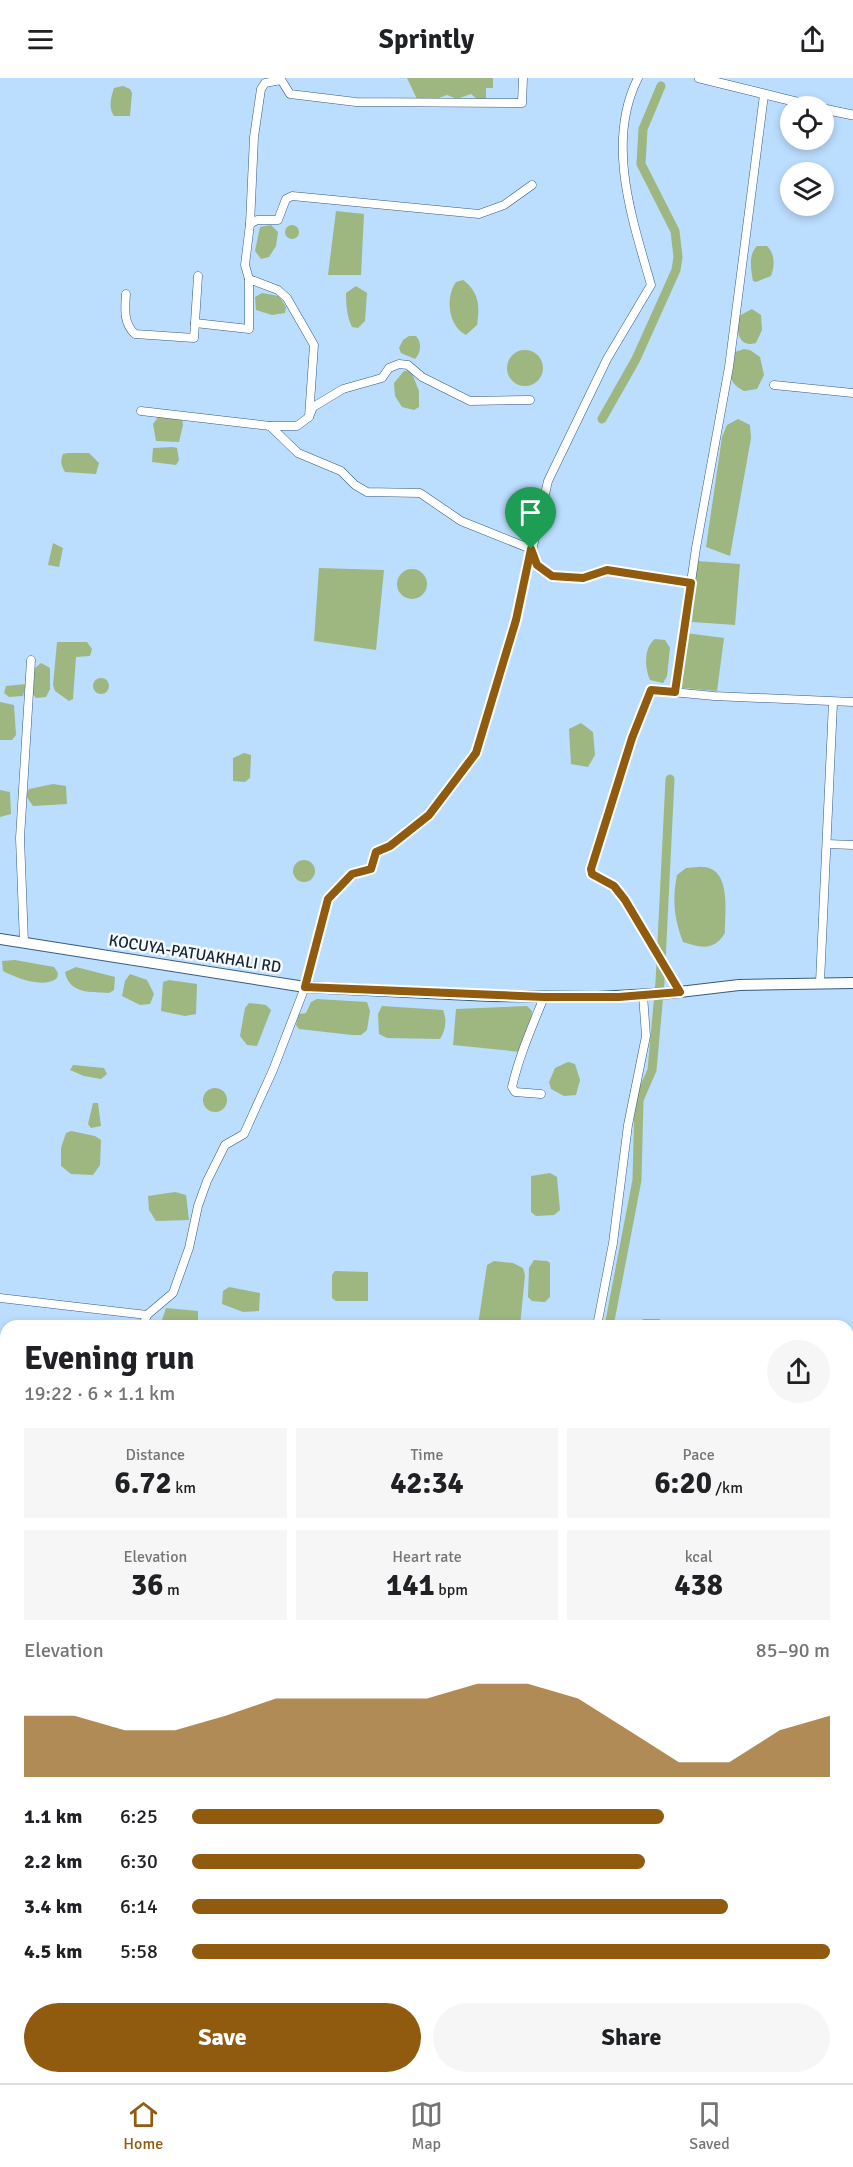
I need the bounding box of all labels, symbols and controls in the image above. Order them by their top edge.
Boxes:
icon: menu [24,23,57,56]
text: Sprintly [379,23,474,56]
icon: share [796,23,829,56]
map controls [780,96,834,216]
button: locate [780,96,834,150]
button: layers [780,162,834,216]
pin [505,487,556,549]
icon: arrive [514,496,547,529]
street label: KOCUYA-PATUAKHALI RD [107,930,283,978]
text: Evening run [24,1338,194,1379]
button: share [767,1340,830,1403]
text: 19:22 · 6 × 1.1 km [24,1381,175,1406]
text: Distance [126,1445,185,1465]
text: Time [411,1445,443,1465]
text: Pace [683,1445,715,1465]
text: 6.72 [115,1465,172,1502]
text: 42:34 [390,1465,464,1502]
text: 6:20 [654,1465,712,1502]
text: km [172,1478,196,1498]
text: /km [712,1478,743,1498]
text: Elevation [123,1547,187,1567]
text: Heart rate [392,1547,462,1567]
text: kcal [685,1547,713,1567]
text: 36 [131,1567,163,1604]
text: 141 [386,1567,435,1604]
text: 438 [674,1567,723,1604]
text: m [163,1580,180,1600]
text: bpm [435,1580,468,1600]
text: Elevation [24,1638,104,1663]
text: 85–90 m [756,1638,830,1663]
text: 1.1 km [24,1804,82,1829]
text: 6:25 [120,1804,158,1829]
text: 2.2 km [24,1849,82,1874]
text: 6:30 [120,1849,158,1874]
text: 3.4 km [24,1894,82,1919]
text: 6:14 [120,1894,158,1919]
text: 4.5 km [24,1939,82,1964]
text: 5:58 [120,1939,158,1964]
button: Save [24,2003,421,2072]
button: Share [433,2003,830,2072]
tab: Home [123,2098,163,2154]
tab: Map [410,2098,443,2154]
tab: Saved [689,2098,730,2154]

